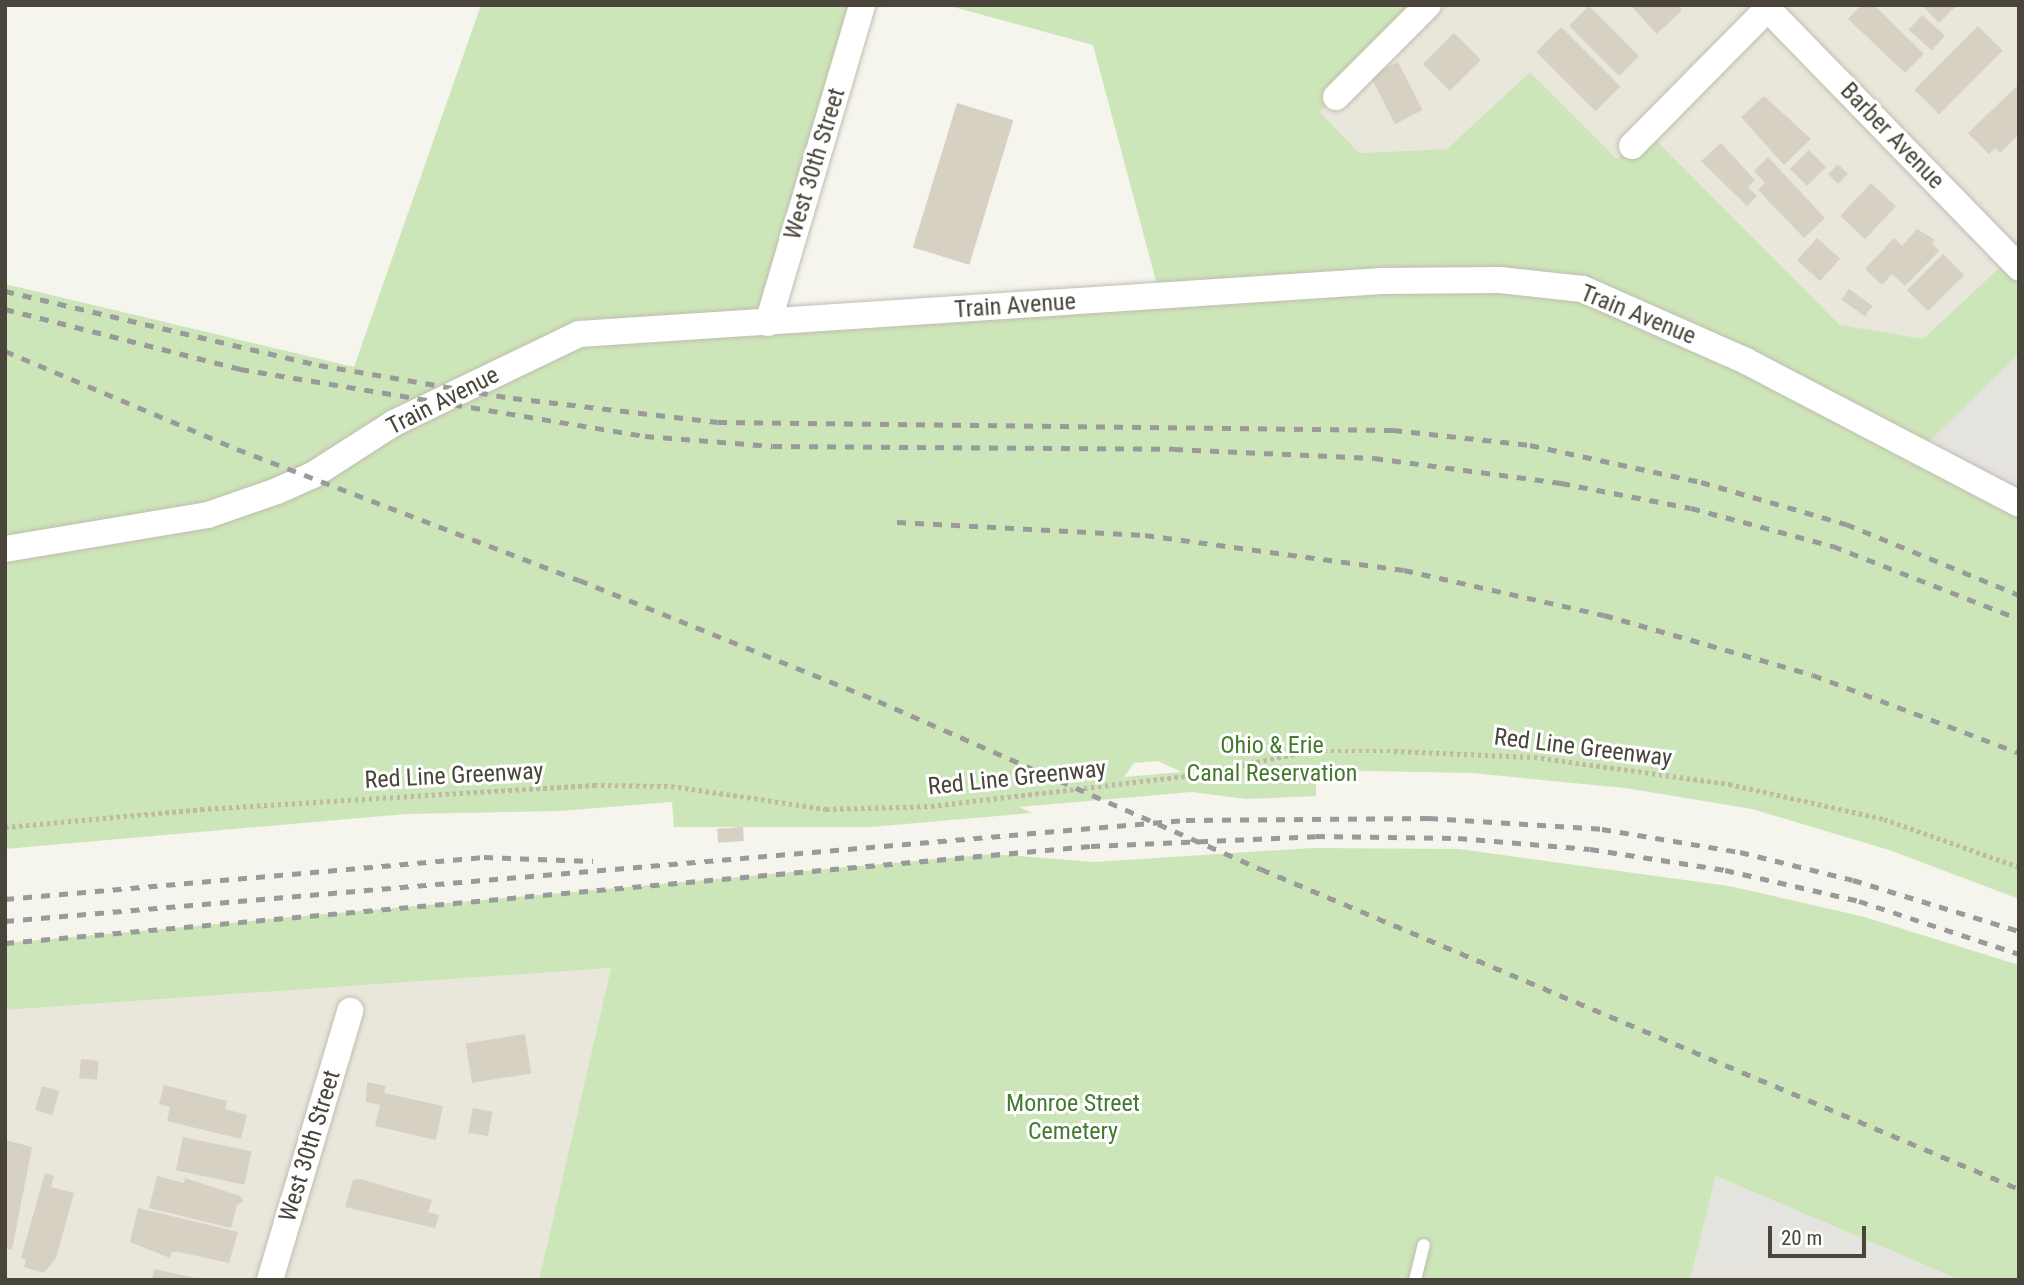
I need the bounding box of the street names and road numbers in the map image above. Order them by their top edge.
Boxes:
street label: Barber Avenue [1834,77,1950,195]
street label: West 30th Street [778,85,852,243]
street label: Train Avenue [1576,279,1700,351]
street label: Train Avenue [953,287,1077,325]
street label: Train Avenue [382,361,504,441]
street label: Red Line Greenway [1492,723,1674,773]
street label: Red Line Greenway [926,754,1108,802]
street label: Red Line Greenway [364,757,544,795]
street label: West 30th Street [273,1067,347,1225]

